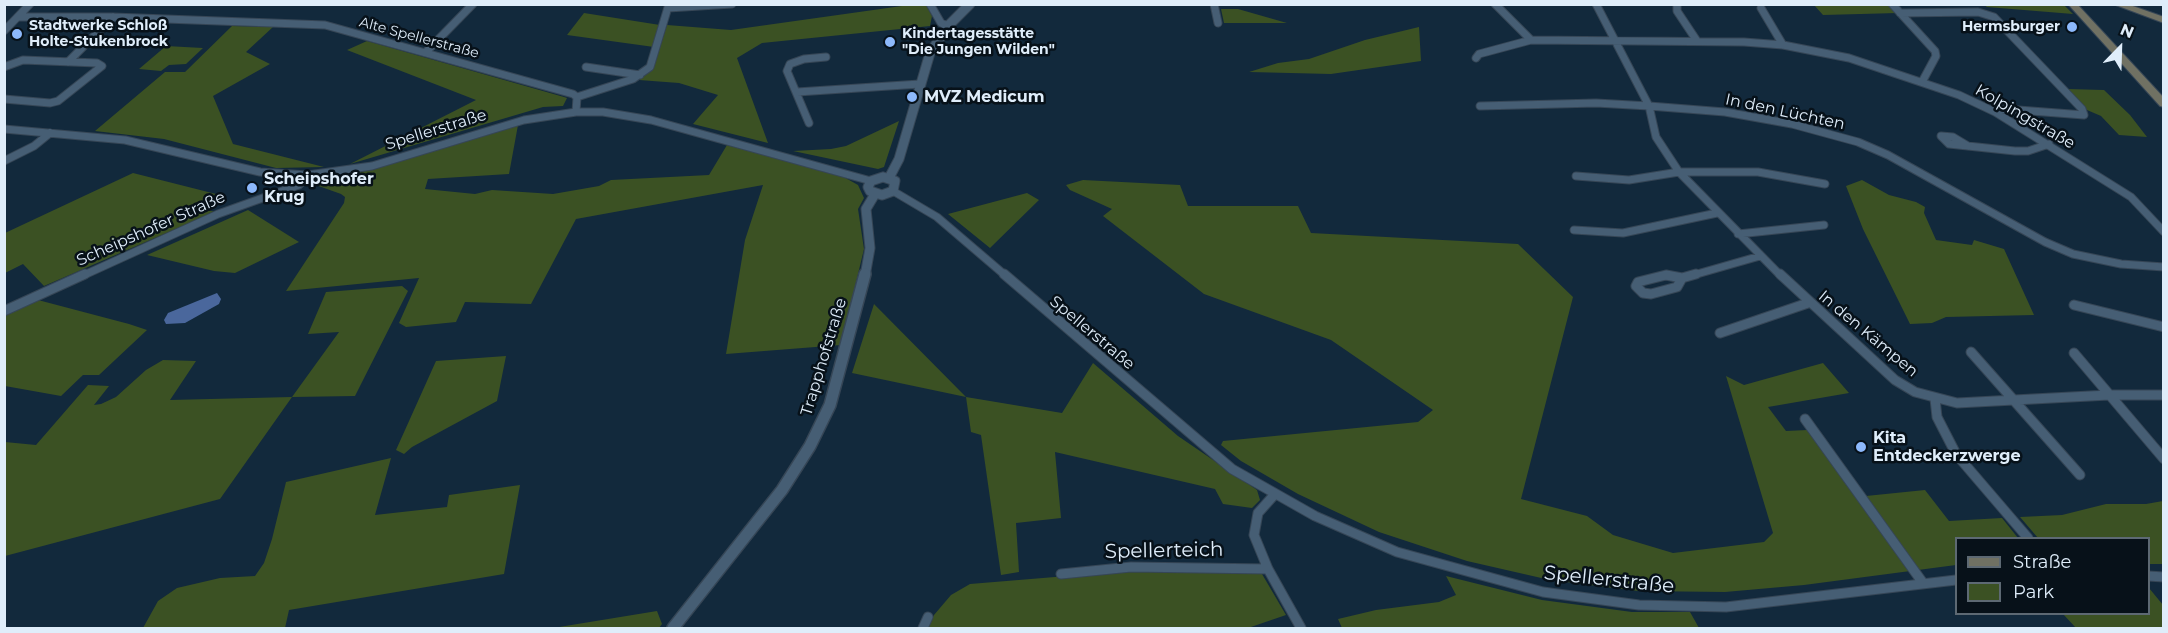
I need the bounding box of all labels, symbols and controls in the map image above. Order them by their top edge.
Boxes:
street label: Alte Spellerstraße [357,14,481,62]
place label: Stadtwerke Schloß Holte-Stukenbrock [29,18,168,50]
north arrow [2090,18,2150,78]
place label: Hermsburger [1962,19,2060,35]
marker: Hermsburger [2065,20,2079,34]
text: N [2118,20,2137,42]
place label: Kindertagesstätte "Die Jungen Wilden" [902,26,1055,58]
marker: Stadtwerke Schloß Holte-Stukenbrock [10,27,24,41]
marker: Kindertagesstätte "Die Jungen Wilden" [883,35,897,49]
street label: Kolpingstraße [1972,81,2078,153]
place label: MVZ Medicum [924,87,1045,107]
marker: MVZ Medicum [905,90,919,104]
street label: In den Lüchten [1723,90,1847,134]
street label: Spellerstraße [383,105,489,155]
place label: Scheipshofer Krug [264,169,374,207]
marker: Scheipshofer Krug [245,181,259,195]
street label: Scheipshofer Straße [74,188,228,270]
street label: In den Kämpen [1814,287,1922,381]
street label: Spellerstraße [1046,292,1138,374]
street label: Trapphofstraße [797,296,851,418]
place label: Kita Entdeckerzwerge [1873,428,2021,466]
marker: Kita Entdeckerzwerge [1854,440,1868,454]
legend [1955,537,2150,615]
street label: Spellerteich [1104,538,1224,564]
text: Straße [2013,551,2071,573]
street label: Spellerstraße [1543,561,1675,599]
text: Park [2013,581,2054,603]

